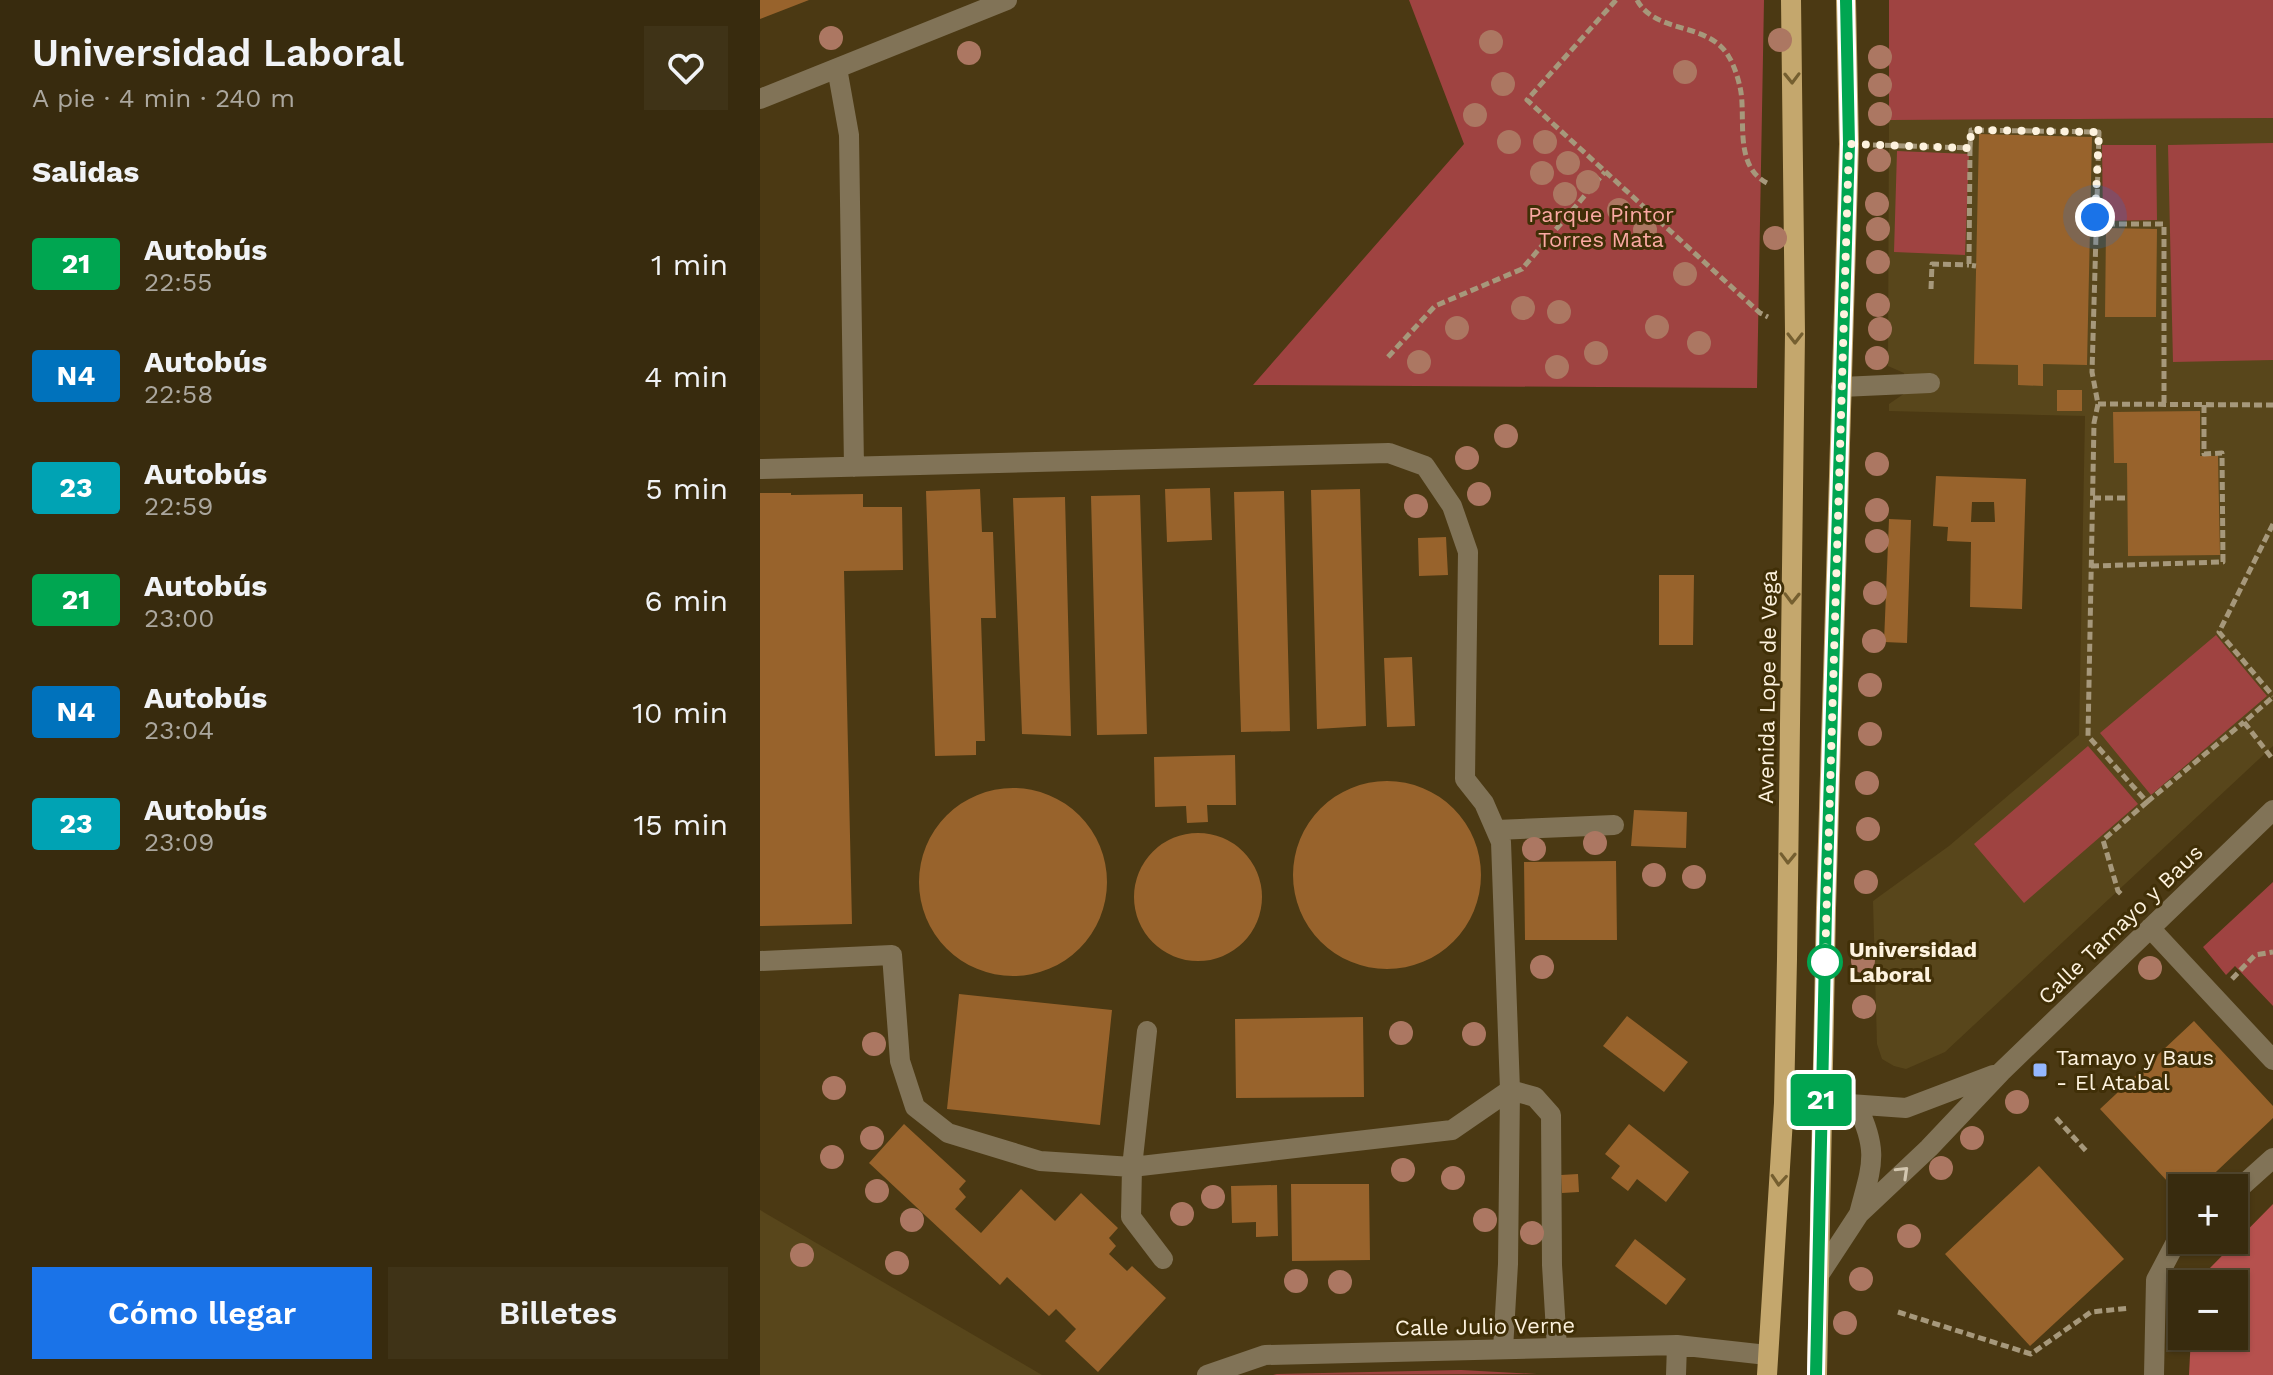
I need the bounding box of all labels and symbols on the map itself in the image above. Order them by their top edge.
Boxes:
one-way arrow [1783,72,1801,85]
your location [2075,197,2115,237]
park label: Parque Pintor Torres Mata [1528,202,1674,252]
one-way arrow [1786,332,1804,345]
street label: Avenida Lope de Vega [1753,570,1782,804]
one-way arrow [1783,592,1801,605]
street label: Calle Tamayo y Baus [2033,839,2208,1009]
one-way arrow [1780,852,1797,865]
place label: Universidad Laboral [1849,937,1977,987]
marker: Universidad Laboral [1808,945,1842,979]
place label: Tamayo y Baus - El Atabal [2056,1045,2214,1095]
marker: Tamayo y Baus - El Atabal [2031,1061,2049,1079]
line badge: 21 [1785,1074,1857,1126]
one-way arrow [1894,1166,1908,1181]
one-way arrow [1771,1174,1788,1187]
street label: Calle Julio Verne [1395,1312,1575,1341]

